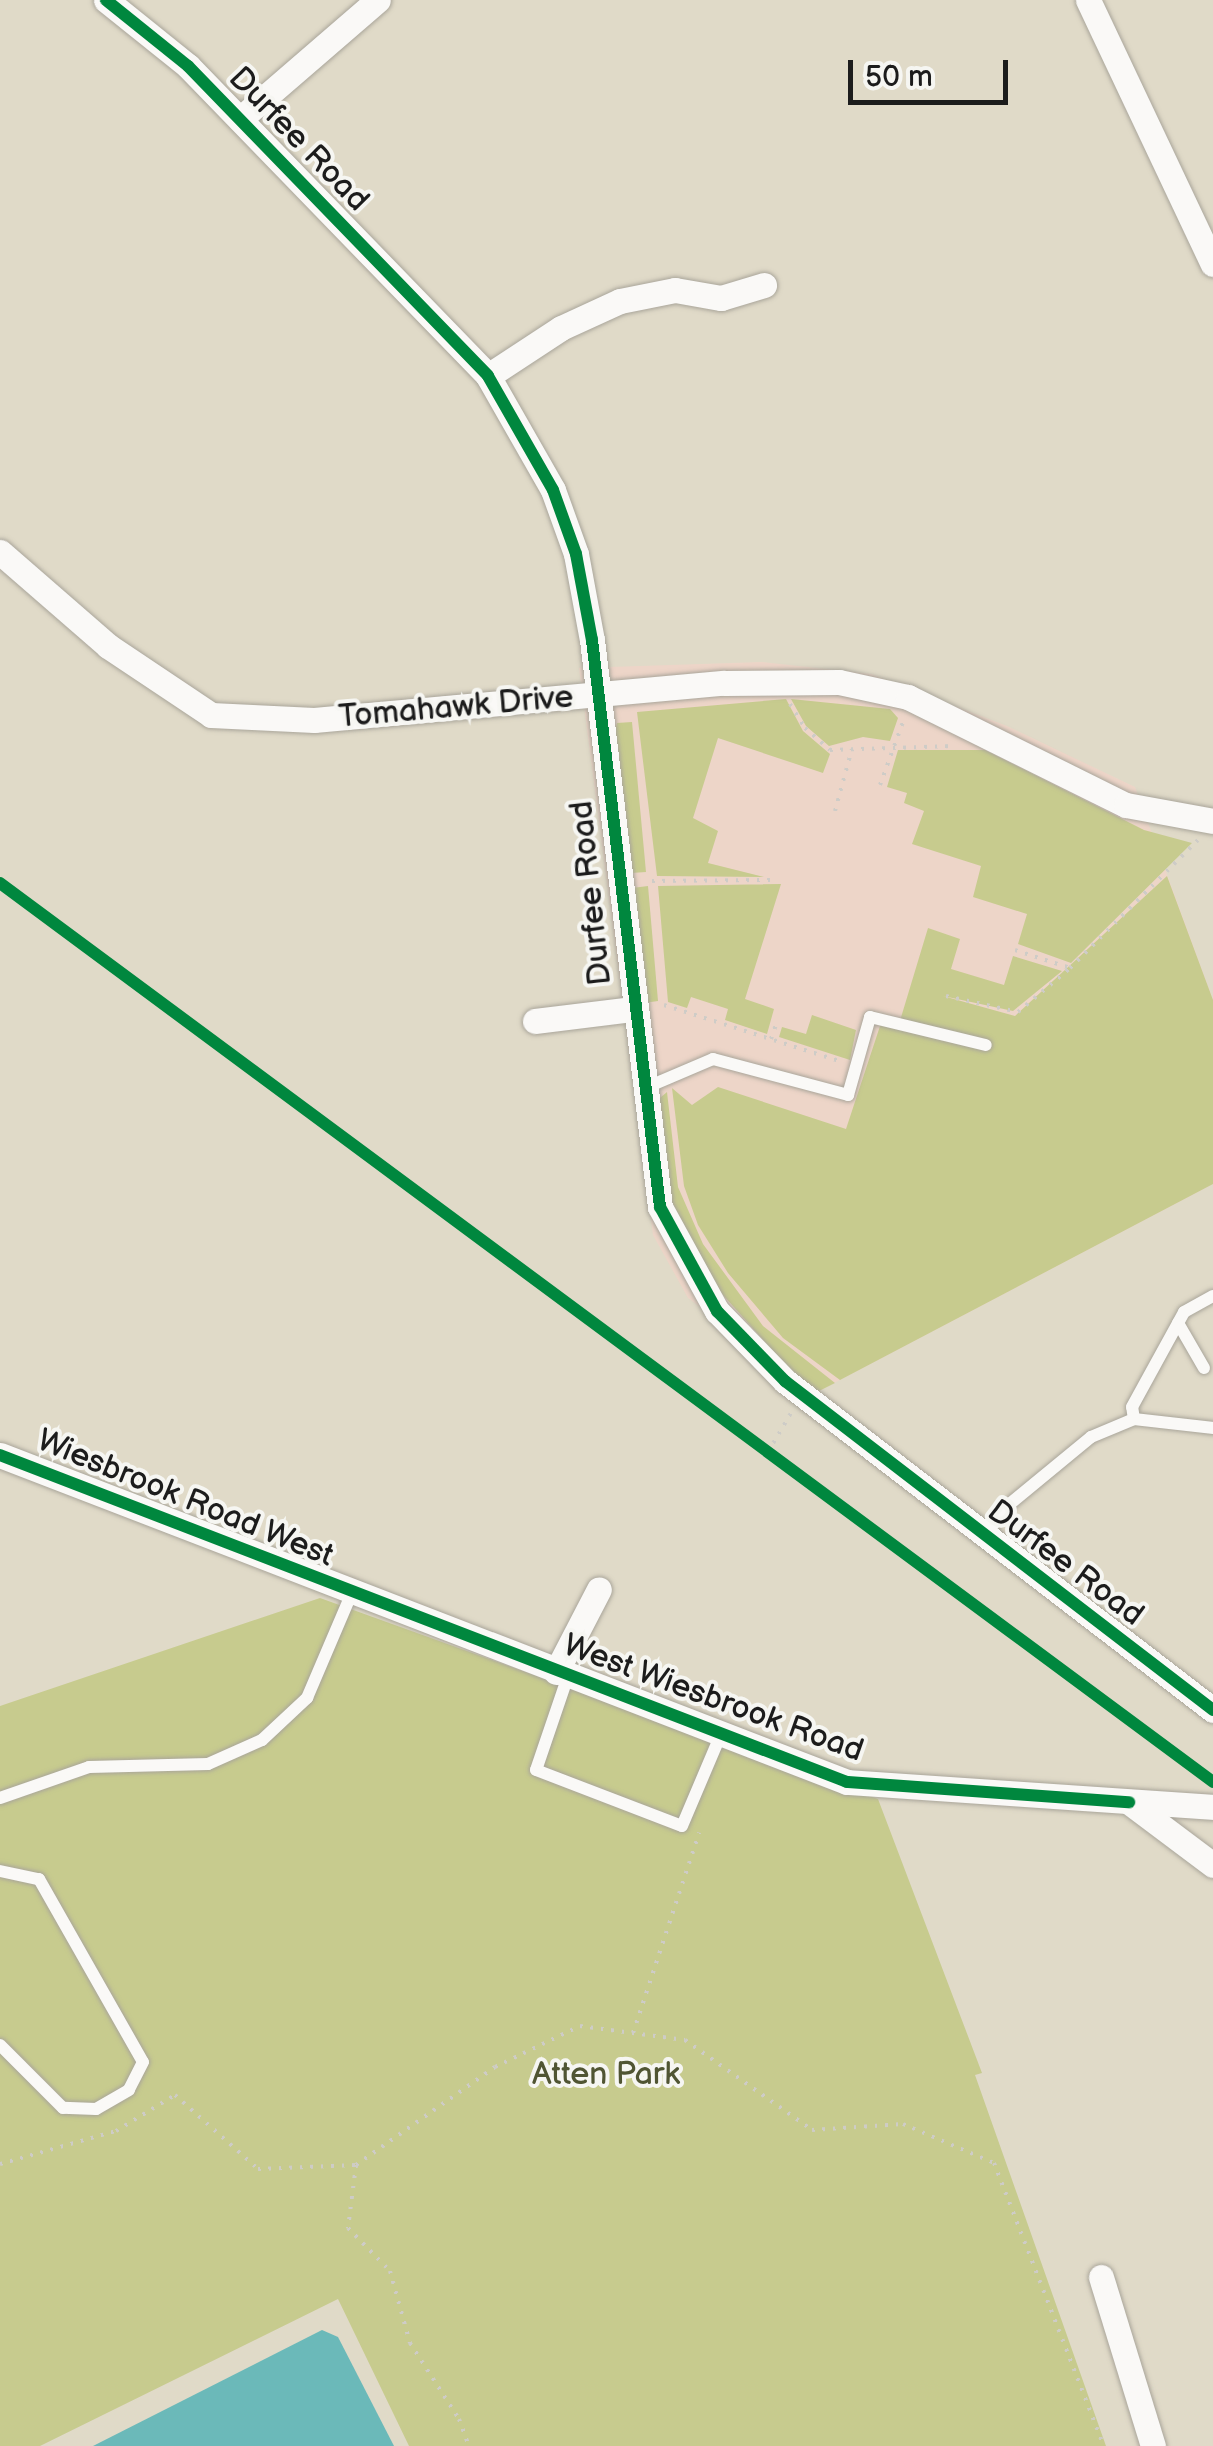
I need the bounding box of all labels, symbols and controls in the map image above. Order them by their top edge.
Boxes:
scale bar [853,40,1013,102]
text: 50 m [865,59,933,95]
street label: Durfee Road [220,60,376,220]
street label: Tomahawk Drive [337,679,575,737]
street label: Durfee Road [563,799,621,987]
street label: Wiesbrook Road West [31,1422,339,1576]
street label: Durfee Road [979,1493,1151,1635]
street label: West Wiesbrook Road [557,1627,869,1771]
park label: Atten Park [532,2056,680,2094]

